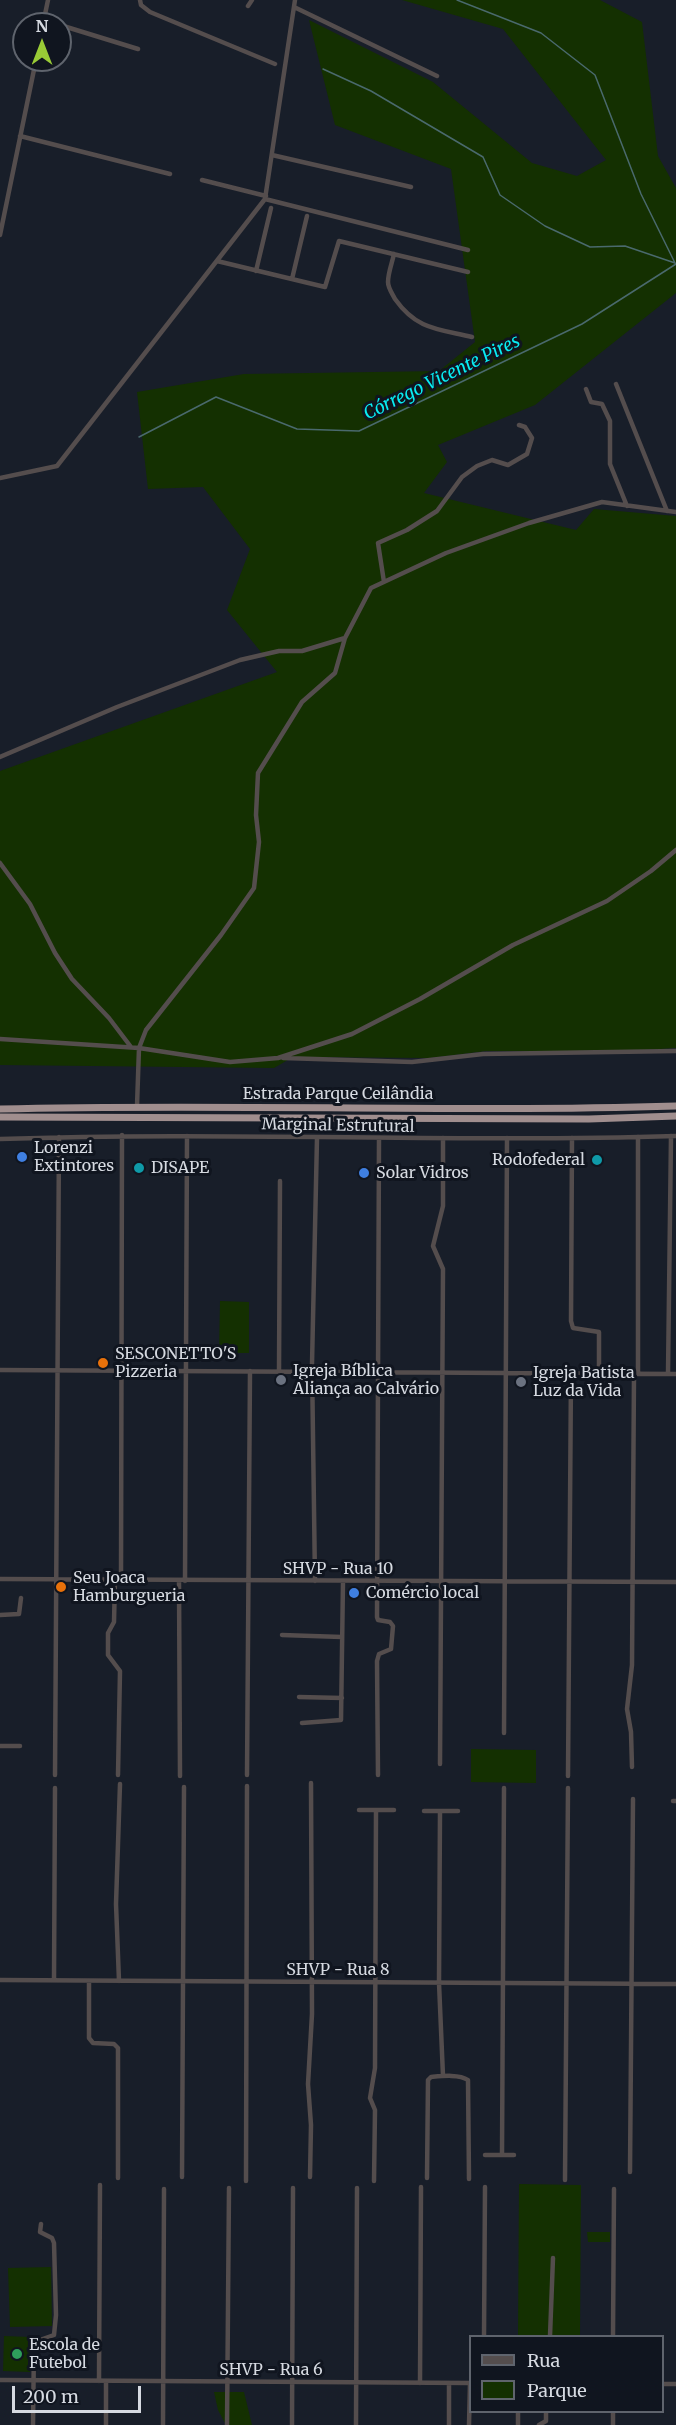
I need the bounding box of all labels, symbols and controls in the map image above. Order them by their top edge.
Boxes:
north arrow [12,12,72,72]
text: N [36,16,48,36]
water label: Córrego Vicente Pires [360,331,524,425]
street label: Estrada Parque Ceilândia [243,1084,433,1104]
street label: Marginal Estrutural [261,1115,415,1137]
place label: Lorenzi Extintores [34,1138,114,1176]
marker: Lorenzi Extintores [15,1150,29,1164]
place label: Rodofederal [492,1150,585,1170]
marker: Rodofederal [590,1153,604,1167]
place label: DISAPE [151,1158,209,1178]
marker: DISAPE [132,1161,146,1175]
place label: Solar Vidros [376,1163,469,1183]
marker: Solar Vidros [357,1166,371,1180]
place label: SESCONETTO'S Pizzeria [115,1344,236,1382]
marker: SESCONETTO'S Pizzeria [96,1356,110,1370]
place label: Igreja Bíblica Aliança ao Calvário [293,1361,439,1399]
place label: Igreja Batista Luz da Vida [533,1363,635,1401]
marker: Igreja Bíblica Aliança ao Calvário [274,1373,288,1387]
marker: Igreja Batista Luz da Vida [514,1375,528,1389]
street label: SHVP - Rua 10 [283,1559,393,1579]
place label: Seu Joaca Hamburgueria [73,1568,185,1606]
marker: Seu Joaca Hamburgueria [54,1580,68,1594]
place label: Comércio local [366,1583,479,1603]
marker: Comércio local [347,1586,361,1600]
street label: SHVP - Rua 8 [286,1960,390,1980]
place label: Escola de Futebol [29,2335,100,2373]
legend [469,2335,664,2413]
marker: Escola de Futebol [10,2347,24,2361]
text: Rua [527,2349,560,2372]
street label: SHVP - Rua 6 [219,2360,323,2380]
scale bar [15,2374,144,2412]
text: Parque [527,2379,587,2402]
text: 200 m [23,2385,79,2408]

